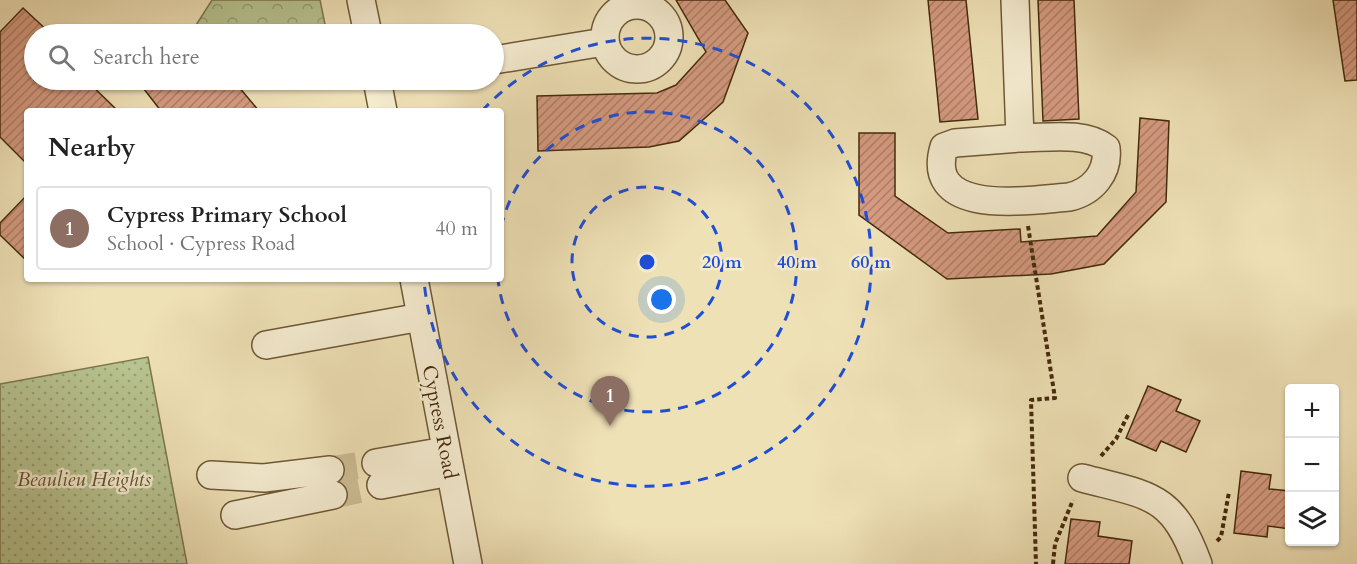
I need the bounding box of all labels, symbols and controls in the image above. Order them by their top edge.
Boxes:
search box [24,24,504,90]
icon: search [45,41,78,74]
text: Search here [93,42,200,72]
text: Nearby [48,130,136,165]
text: Cypress Primary School [107,200,347,230]
text: 1 [64,215,75,242]
text: 40 m [435,215,478,242]
text: School · Cypress Road [107,230,295,257]
text: 20 m [702,250,742,275]
text: 40 m [777,250,817,275]
text: 60 m [851,250,891,275]
centre of rings [637,252,657,272]
your location [647,285,676,314]
street label: Cypress Road [416,363,464,482]
pin: 1 [590,376,630,426]
map controls [1285,384,1339,546]
button: + [1285,384,1339,438]
button: − [1285,438,1339,492]
park label: Beaulieu Heights [17,466,151,493]
button: layers [1285,492,1339,546]

